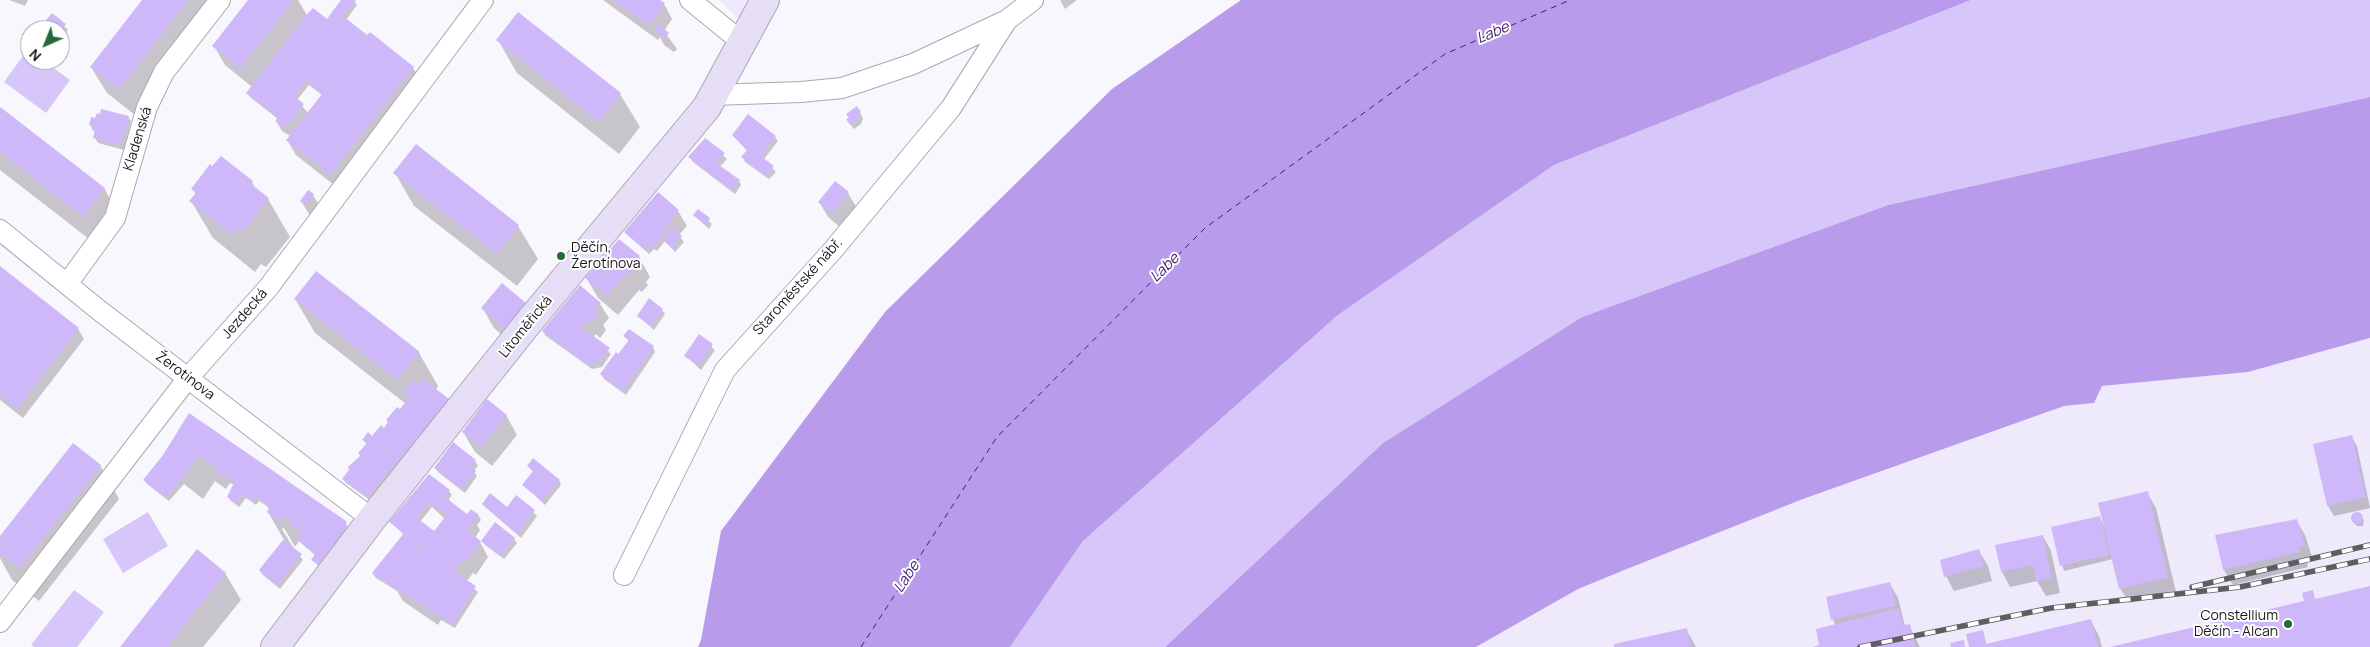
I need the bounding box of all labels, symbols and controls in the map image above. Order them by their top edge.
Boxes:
water label: Labe [1474,18,1512,48]
north arrow [20,20,70,70]
text: N [25,45,45,66]
street label: Kladenská [120,105,156,173]
street label: Staroměstské nábř. [750,235,846,339]
place label: Děčín, Žerotínova [571,240,641,272]
marker: Děčín, Žerotínova [555,250,567,262]
water label: Labe [1147,250,1183,286]
street label: Jezdecká [219,286,271,342]
street label: Litoměřická [496,293,556,361]
street label: Žerotínova [152,348,218,404]
water label: Labe [890,558,924,596]
place label: Constellium Děčín - Alcan [2194,608,2278,640]
marker: Constellium Děčín - Alcan [2282,618,2294,630]

